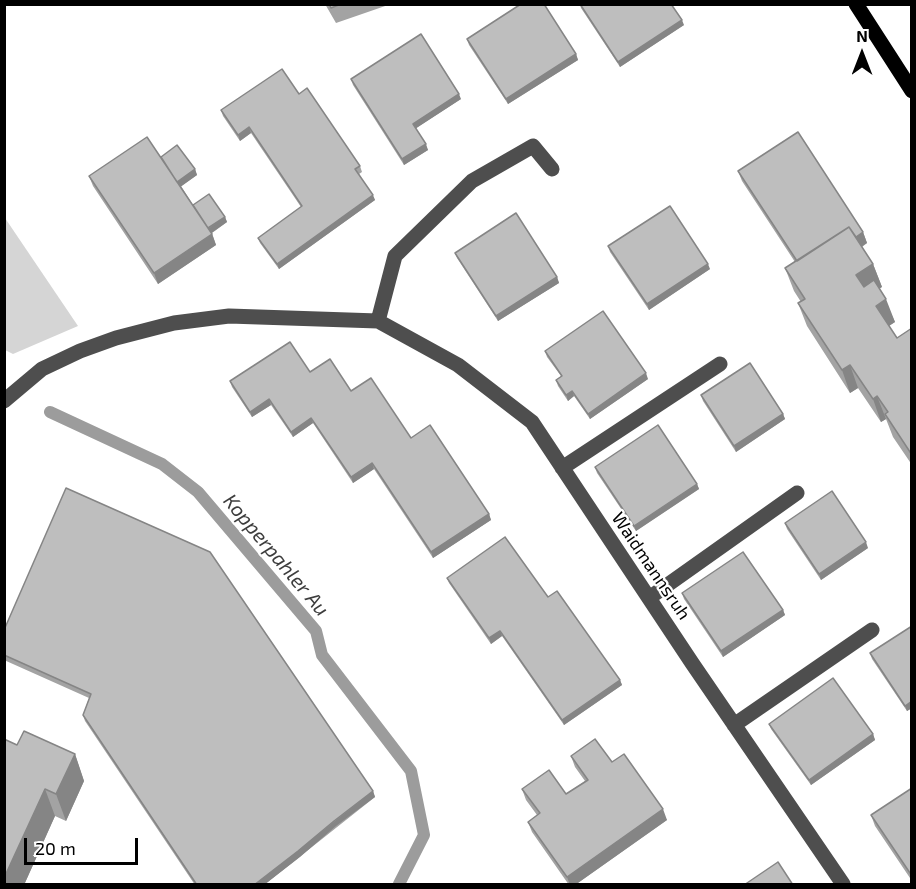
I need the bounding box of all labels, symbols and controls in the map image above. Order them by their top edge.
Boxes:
north arrow [832,24,892,84]
text: N [856,26,868,45]
water label: Kopperpahler Au [218,489,334,621]
street label: Waidmannsruh [607,508,695,624]
scale bar [27,826,141,864]
text: 20 m [35,837,76,859]

